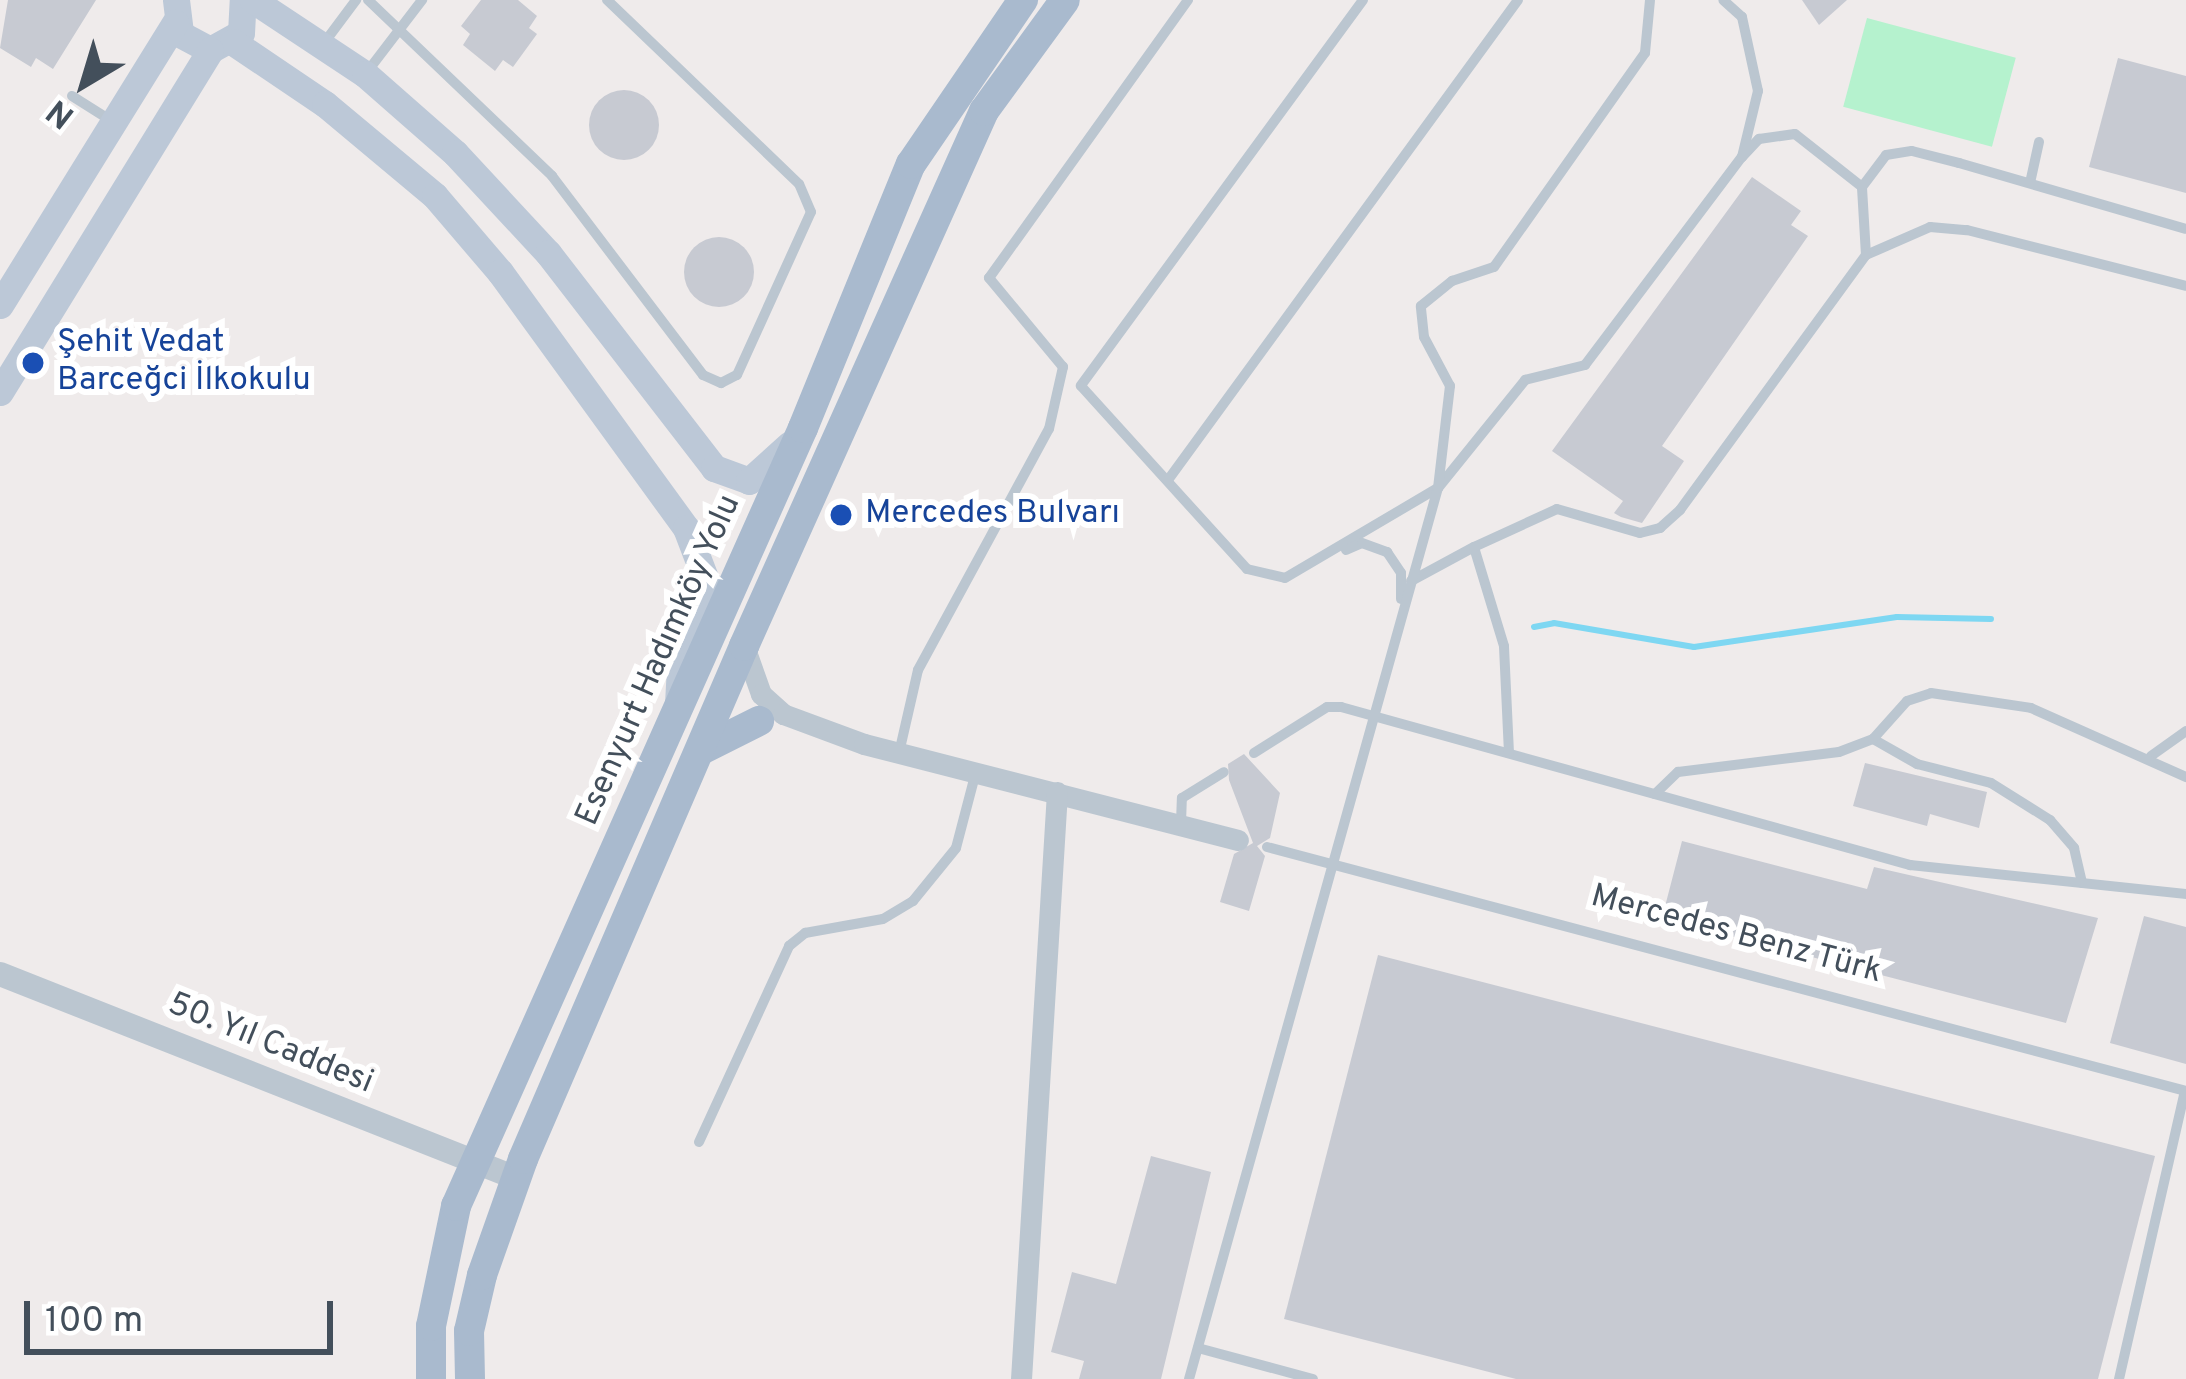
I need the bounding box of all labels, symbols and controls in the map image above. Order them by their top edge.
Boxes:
north arrow [24,24,144,144]
text: N [40,89,84,136]
place label: Şehit Vedat Barceğci İlkokulu [57,324,311,402]
marker: Şehit Vedat Barceğci İlkokulu [20,350,46,376]
street label: Esenyurt Hadımköy Yolu [569,489,751,833]
place label: Mercedes Bulvarı [865,495,1120,535]
marker: Mercedes Bulvarı [828,502,854,528]
street label: Mercedes Benz Türk [1586,878,1886,994]
street label: 50. Yıl Caddesi [161,986,379,1104]
scale bar [30,1277,339,1351]
text: 100 m [45,1299,143,1345]

